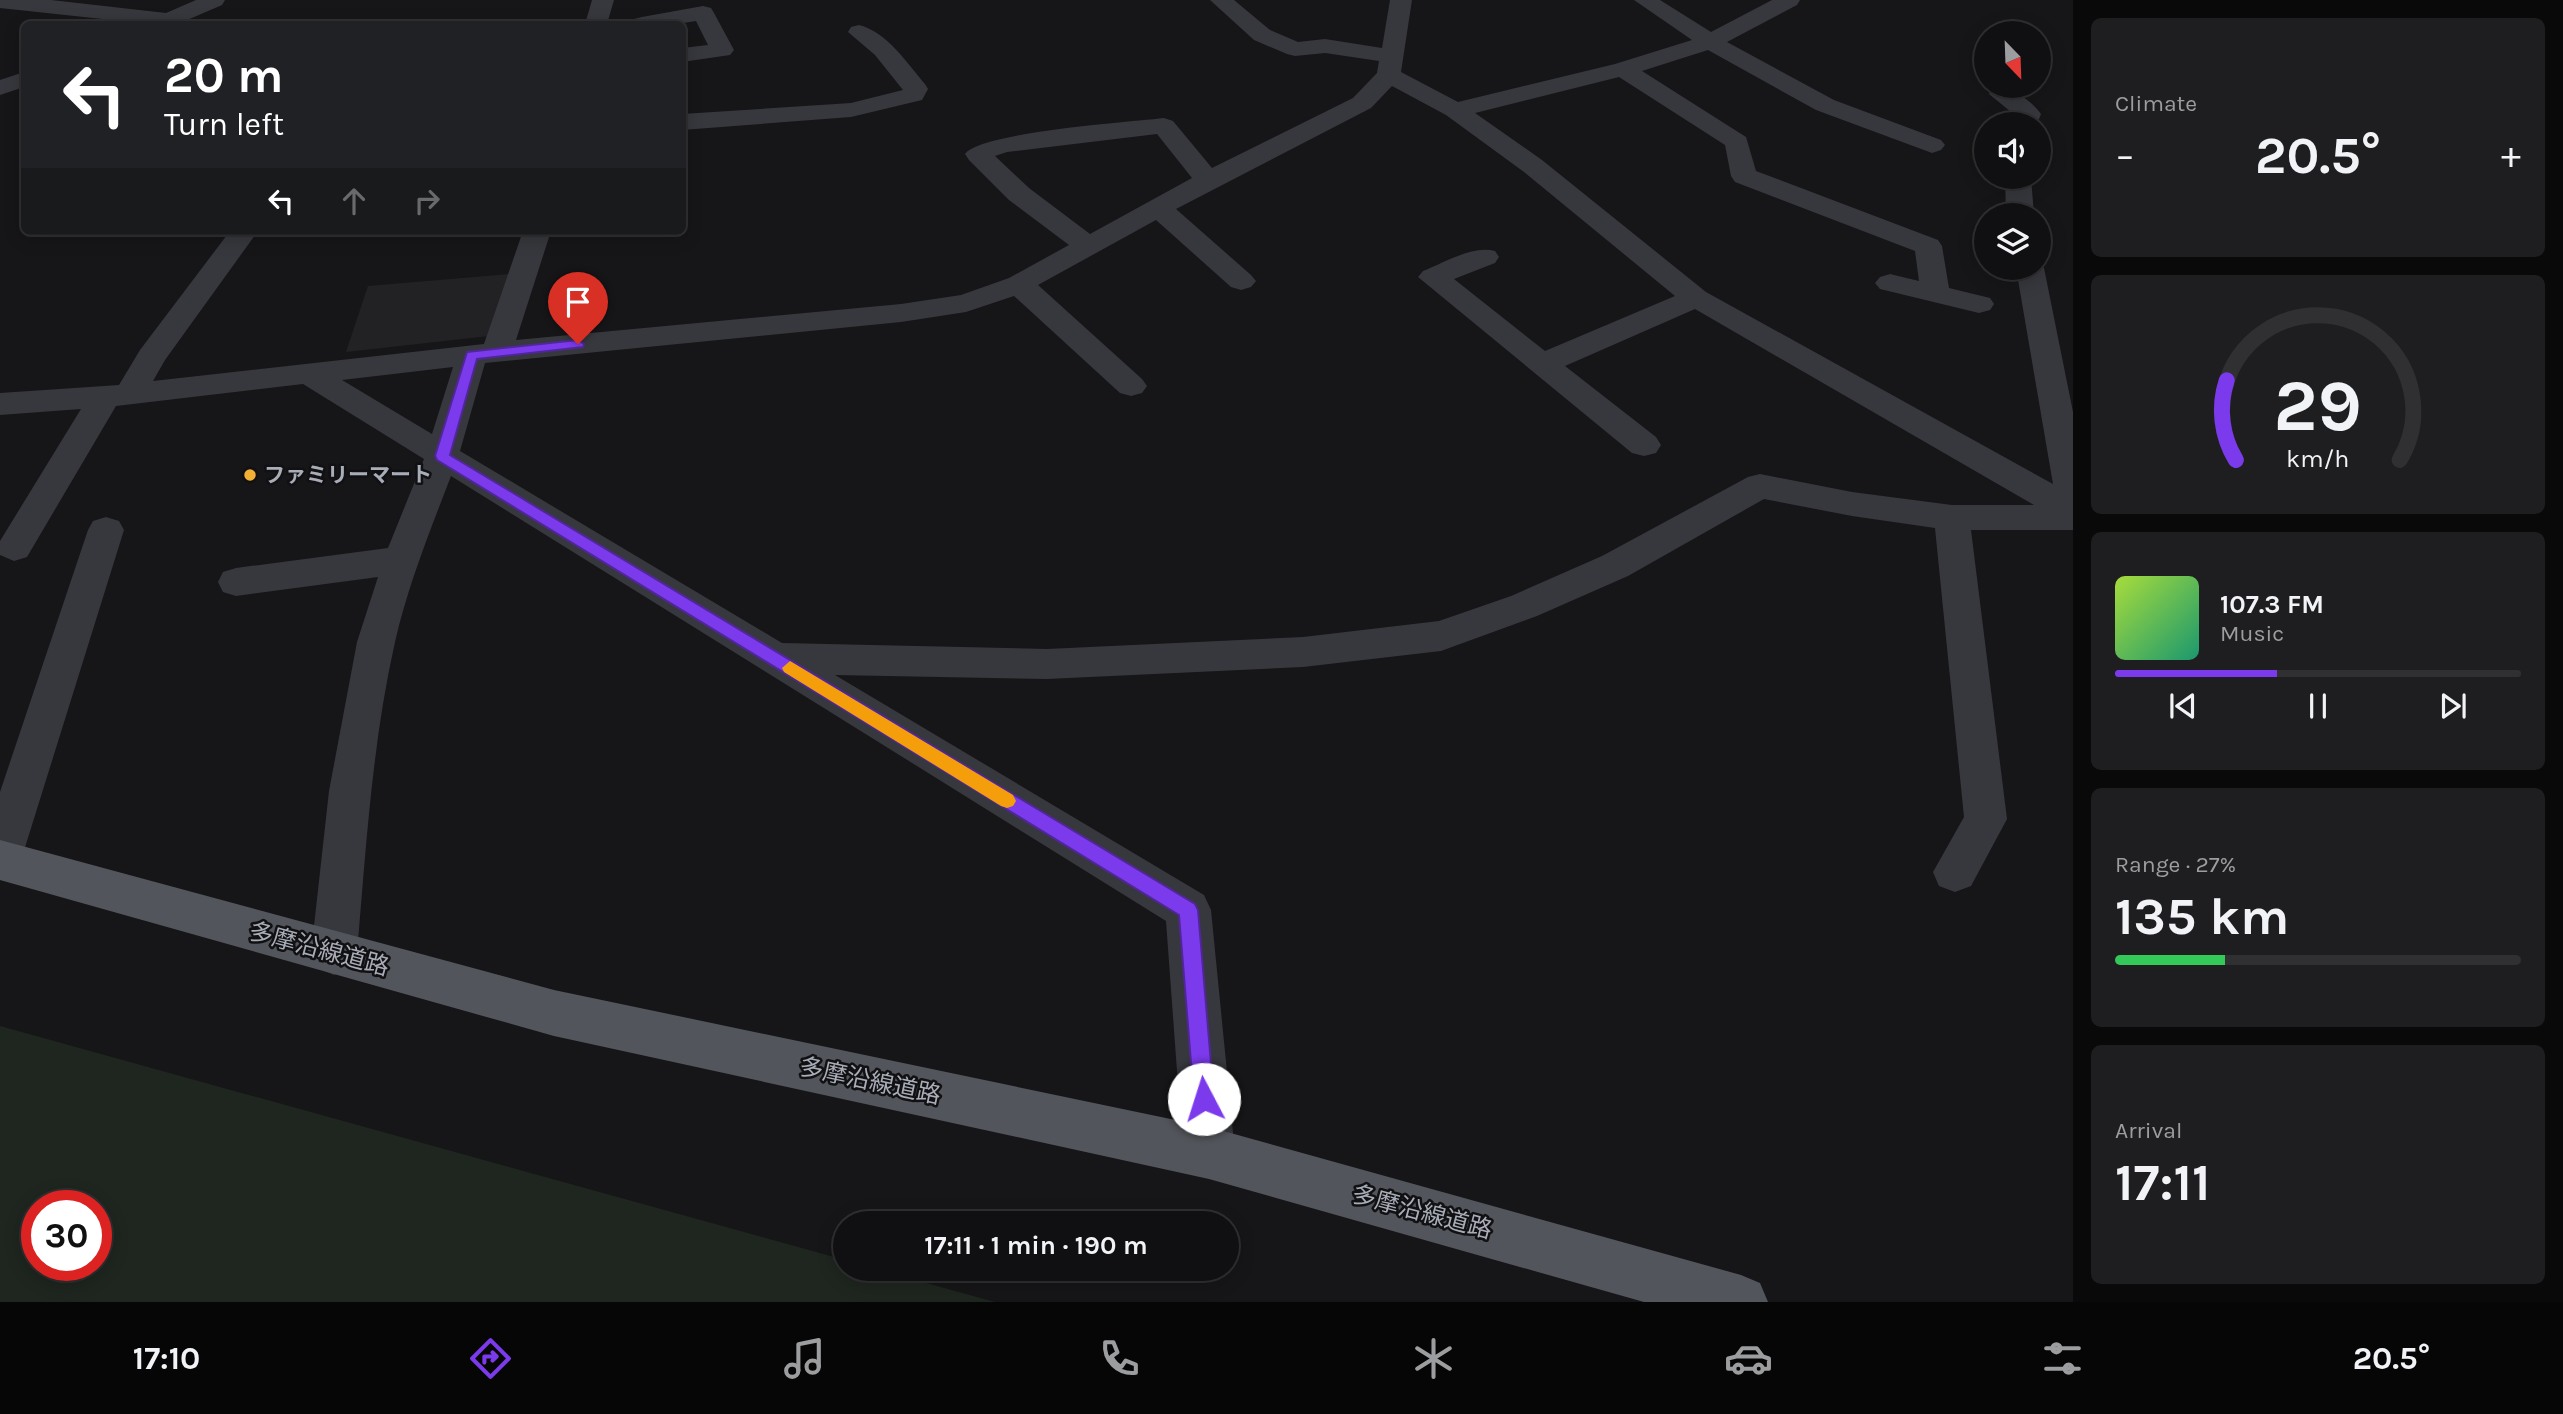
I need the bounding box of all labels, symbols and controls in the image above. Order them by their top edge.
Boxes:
north arrow [1974,21,2051,98]
map controls [1974,21,2051,280]
text: 20 m [164,47,284,104]
icon: left [49,49,140,140]
text: Climate [2115,90,2197,117]
text: Turn left [164,106,284,143]
button: sound [1974,112,2051,189]
text: 20.5° [2255,125,2381,186]
text: − [2115,133,2135,178]
text: + [2501,133,2521,178]
icon: left [262,182,300,220]
icon: ahead [335,182,373,220]
icon: right [408,182,446,220]
button: layers [1974,203,2051,280]
pin [548,272,608,344]
icon: arrive [559,283,597,321]
text: 29 [2274,364,2362,449]
text: km/h [2286,444,2350,473]
place label: ファミリーマート [264,463,432,487]
marker: ファミリーマート [242,467,258,483]
text: 107.3 FM [2220,589,2324,620]
text: Music [2220,620,2284,647]
icon: previous [2164,687,2202,725]
icon: pause [2299,687,2337,725]
icon: next [2434,687,2472,725]
text: Range · 27% [2115,851,2236,878]
text: 135 km [2115,886,2289,947]
street label: 多摩沿線道路 [246,917,392,981]
street label: 多摩沿線道路 [797,1052,943,1110]
position arrow [1167,1062,1241,1136]
text: Arrival [2115,1117,2182,1144]
text: 17:11 [2115,1152,2211,1213]
street label: 多摩沿線道路 [1349,1180,1495,1244]
speed limit sign: 30 [21,1190,112,1281]
text: 17:11 · 1 min · 190 m [924,1230,1148,1261]
icon: directions [466,1334,515,1383]
icon: music [780,1334,829,1383]
icon: phone [1095,1334,1144,1383]
icon: climate [1409,1334,1458,1383]
icon: car [1724,1334,1773,1383]
icon: filters [2038,1334,2087,1383]
text: 17:10 [133,1340,200,1377]
text: 20.5° [2353,1340,2430,1377]

